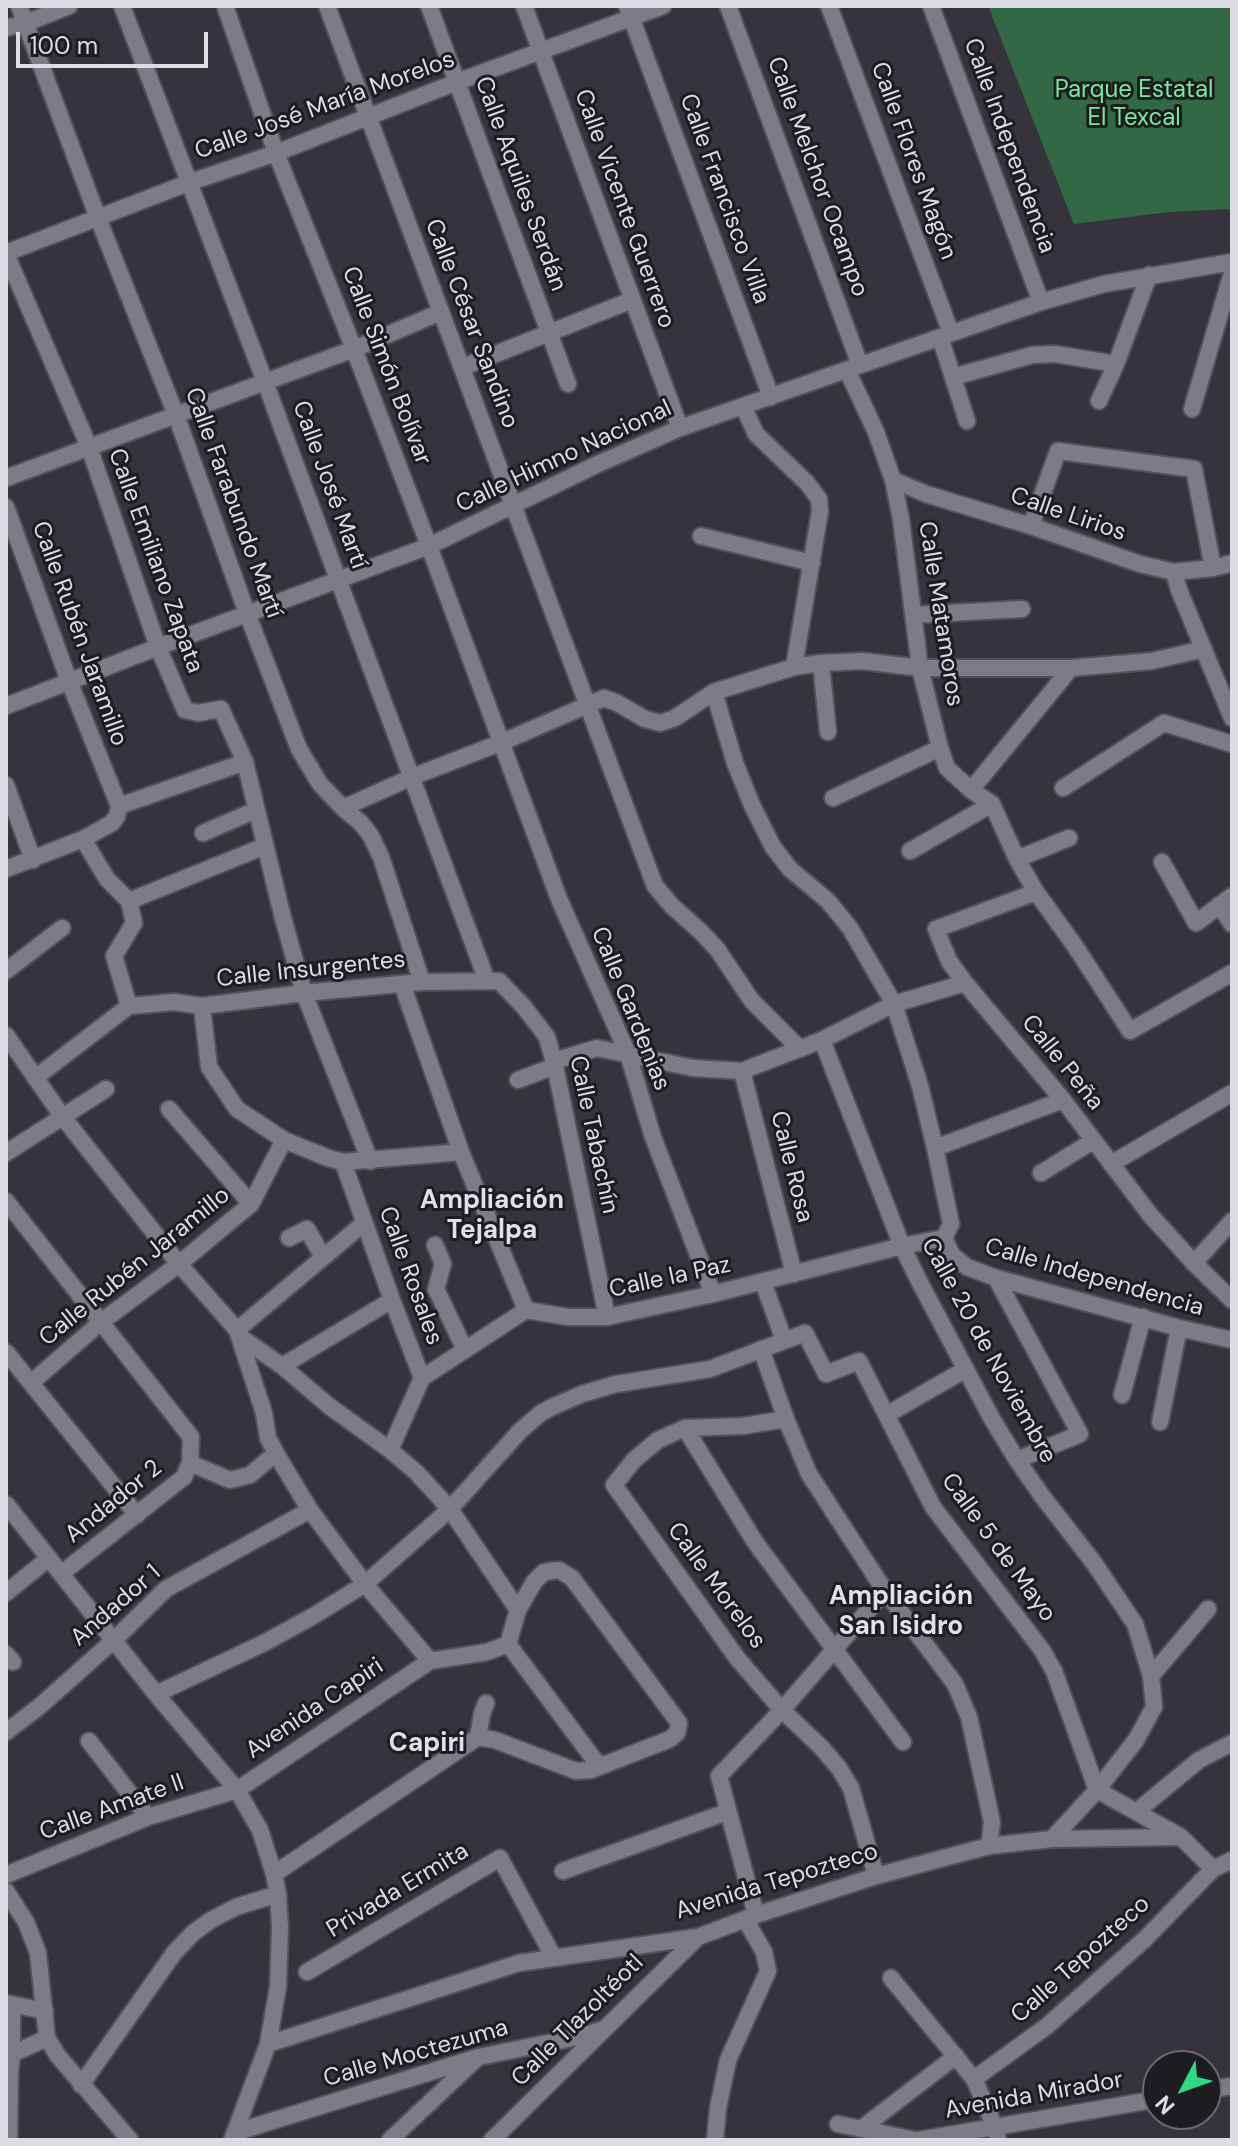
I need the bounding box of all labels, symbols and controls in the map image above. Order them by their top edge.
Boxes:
scale bar [20,16,212,66]
text: 100 m [30,30,98,61]
street label: Calle Independencia [957,35,1061,257]
street label: Calle José María Morelos [191,46,459,166]
street label: Calle Melchor Ocampo [760,53,874,301]
street label: Calle Flores Magón [864,58,962,264]
street label: Calle Aquiles Serdán [468,73,572,295]
park label: Parque Estatal El Texcal [1055,77,1213,133]
street label: Calle Vicente Guerrero [567,86,681,332]
street label: Calle Francisco Villa [673,90,775,308]
street label: Calle César Sandino [418,215,524,433]
street label: Calle Simón Bolívar [335,263,437,469]
street label: Calle Farabundo Martí [178,384,288,622]
street label: Calle Himno Nacional [452,394,676,520]
street label: Calle José Martí [285,397,373,573]
street label: Calle Emiliano Zapata [101,445,209,677]
street label: Calle Lirios [1006,482,1130,548]
street label: Calle Rubén Jaramillo [25,518,133,750]
street label: Calle Matamoros [911,520,969,708]
street label: Calle Gardenias [584,923,676,1095]
street label: Calle Insurgentes [215,946,407,994]
street label: Calle Peña [1015,1009,1109,1117]
street label: Calle Tabachín [562,1054,624,1216]
street label: Calle Rosa [763,1108,819,1226]
street label: Calle Rubén Jaramillo [34,1181,236,1353]
district label: Ampliación Tejalpa [420,1185,564,1246]
street label: Calle Rosales [372,1203,448,1349]
street label: Calle 20 de Noviembre [914,1233,1062,1469]
street label: Calle Independencia [981,1233,1207,1323]
street label: Calle la Paz [607,1251,733,1305]
street label: Andador 2 [60,1454,168,1550]
street label: Calle 5 de Mayo [935,1468,1061,1628]
street label: Calle Morelos [661,1517,771,1655]
street label: Andador 1 [65,1559,167,1653]
district label: Ampliación San Isidro [829,1581,973,1642]
street label: Avenida Capiri [241,1652,389,1766]
district label: Capiri [389,1728,465,1760]
street label: Calle Amate II [36,1769,188,1847]
street label: Privada Ermita [322,1837,474,1945]
street label: Avenida Tepozteco [672,1837,882,1927]
street label: Calle Tepozteco [1006,1890,1156,2030]
street label: Calle Tlazoltéotl [506,1949,650,2093]
street label: Calle Moctezuma [320,2014,512,2094]
north arrow [1142,2050,1222,2130]
street label: Avenida Mirador [943,2066,1125,2126]
text: N [1149,2089,1181,2120]

